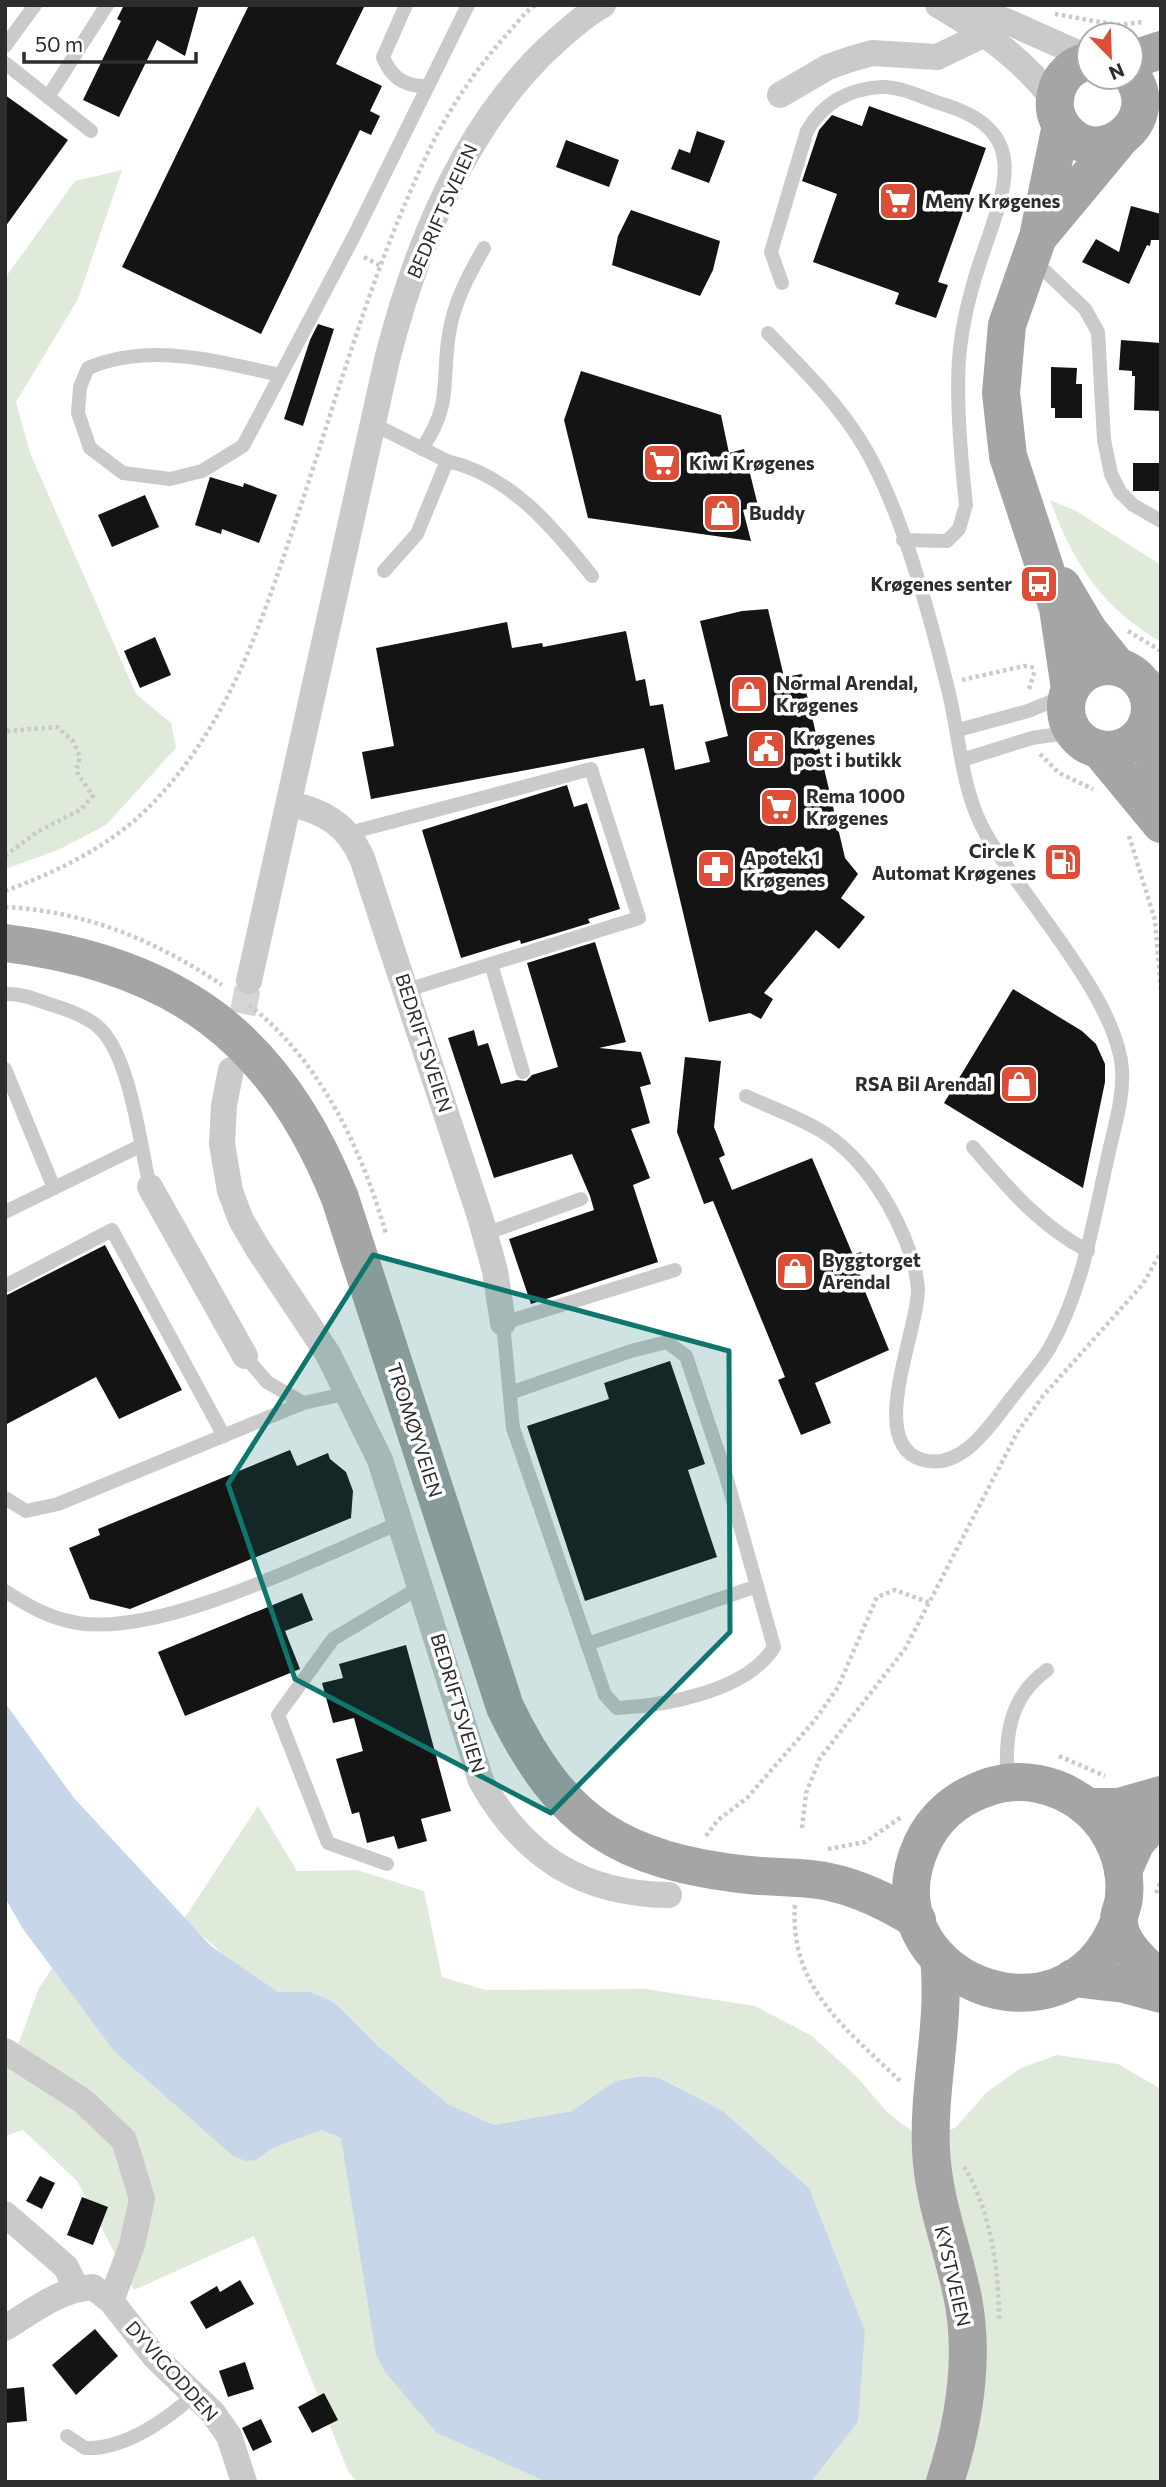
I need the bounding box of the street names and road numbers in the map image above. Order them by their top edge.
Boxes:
street label: BEDRIFTSVEIEN [402,140,481,282]
street label: BEDRIFTSVEIEN [391,971,458,1115]
street label: TROMØYVEIEN [383,1360,448,1500]
street label: BEDRIFTSVEIEN [426,1630,491,1775]
street label: KYSTVEIEN [931,2223,976,2329]
street label: DYVIGODDEN [121,2316,223,2426]

